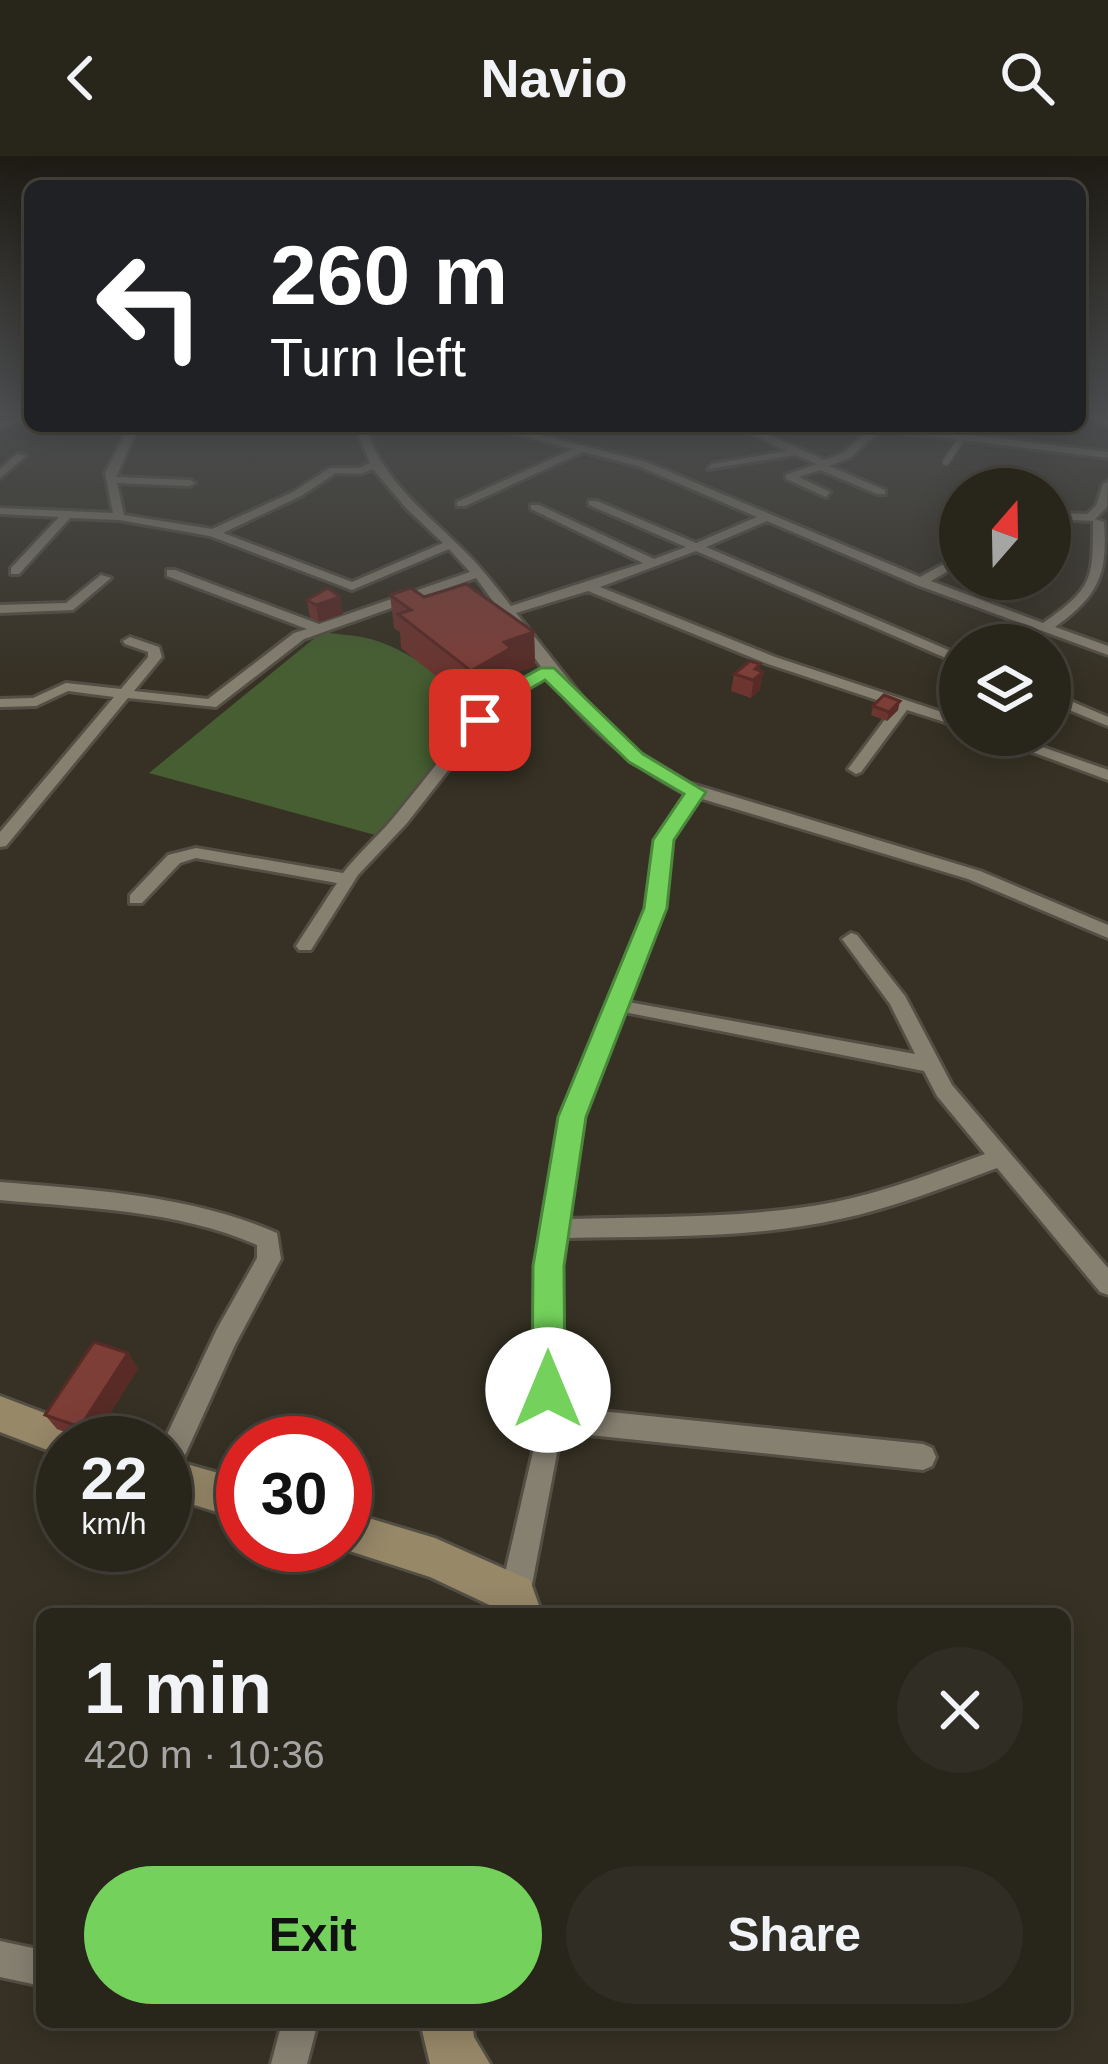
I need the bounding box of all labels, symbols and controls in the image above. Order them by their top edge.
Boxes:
icon: back [48,45,114,111]
icon: search [994,45,1060,111]
text: Navio [480,48,628,108]
icon: left [72,228,228,384]
text: 260 m [270,228,508,322]
text: Turn left [270,327,466,387]
north arrow [939,468,1071,600]
map controls [939,468,1071,756]
button: layers [939,624,1071,756]
pin [429,669,531,771]
icon: arrive [447,687,513,753]
position arrow [485,1327,611,1453]
speed limit sign: 30 [216,1416,372,1572]
text: 22 [81,1445,147,1512]
text: km/h [81,1507,147,1540]
button: close [897,1647,1023,1773]
text: 1 min [84,1648,272,1728]
text: 420 m · 10:36 [84,1733,325,1776]
button: Exit [84,1866,542,2004]
button: Share [566,1866,1023,2004]

